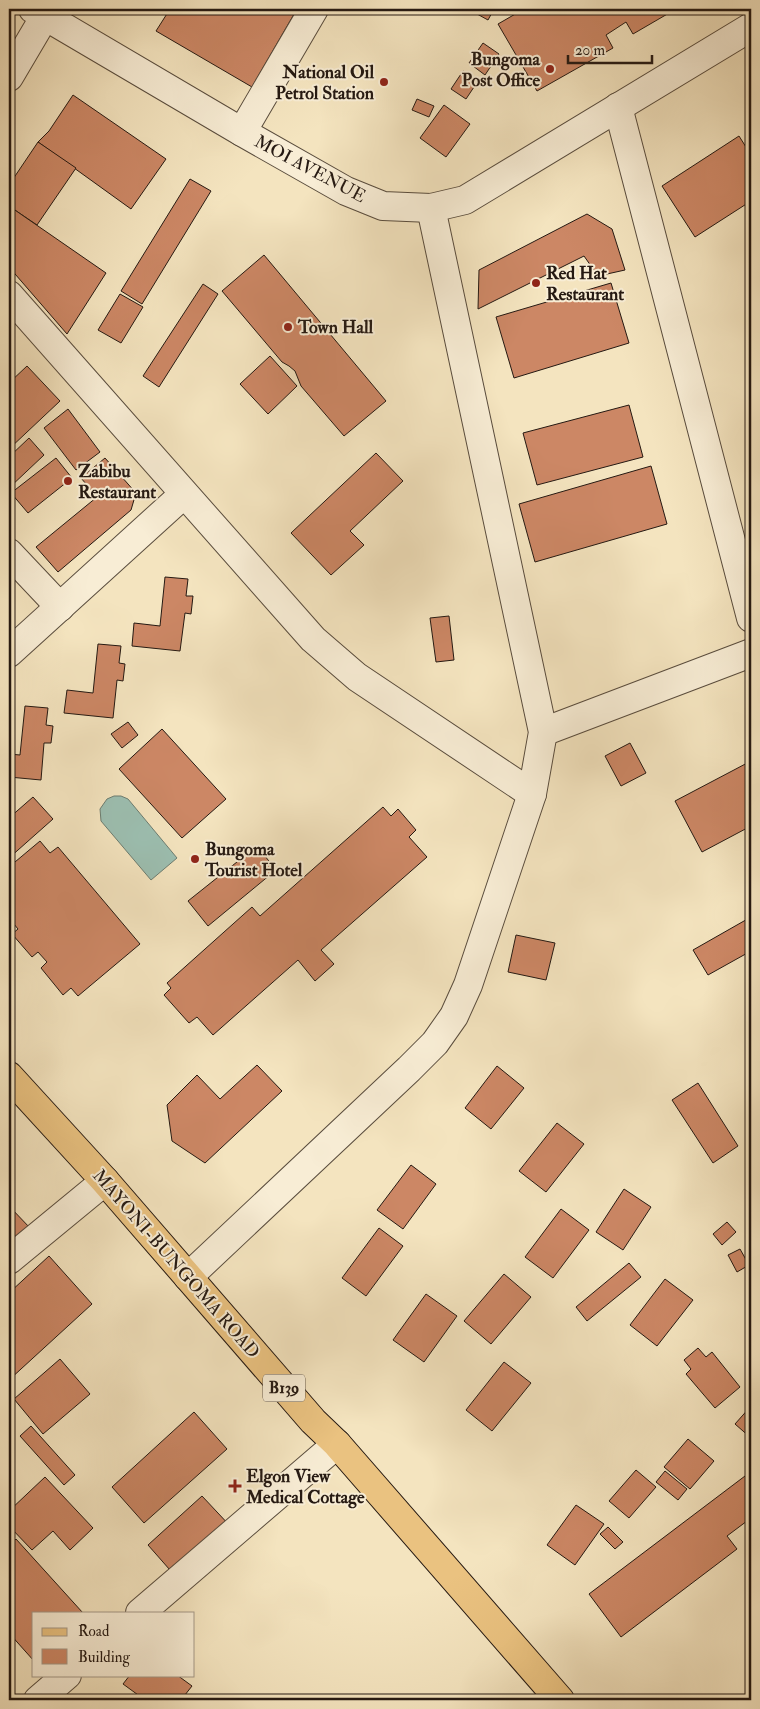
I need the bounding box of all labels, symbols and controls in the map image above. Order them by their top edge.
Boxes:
scale bar [568,32,651,64]
text: 20 m [575,41,605,60]
place label: Bungoma Post Office [462,48,541,92]
place label: National Oil Petrol Station [275,61,375,105]
marker: Bungoma Post Office [544,63,556,75]
marker: National Oil Petrol Station [378,76,390,88]
street label: MOI AVENUE [250,130,370,208]
place label: Red Hat Restaurant [546,262,624,306]
marker: Red Hat Restaurant [530,277,542,289]
place label: Town Hall [297,316,374,339]
marker: Town Hall [282,321,294,333]
place label: Zabibu Restaurant [78,460,156,504]
marker: Zabibu Restaurant [62,475,74,487]
place label: Bungoma Tourist Hotel [204,838,303,882]
marker: Bungoma Tourist Hotel [189,853,201,865]
street label: MAYONI-BUNGOMA ROAD [88,1165,264,1363]
road number: B139 [263,1375,305,1402]
place label: Elgon View Medical Cottage [245,1465,365,1509]
marker: Elgon View Medical Cottage [228,1479,242,1493]
legend [32,1612,195,1676]
text: Road [78,1622,110,1641]
text: Building [78,1648,130,1667]

